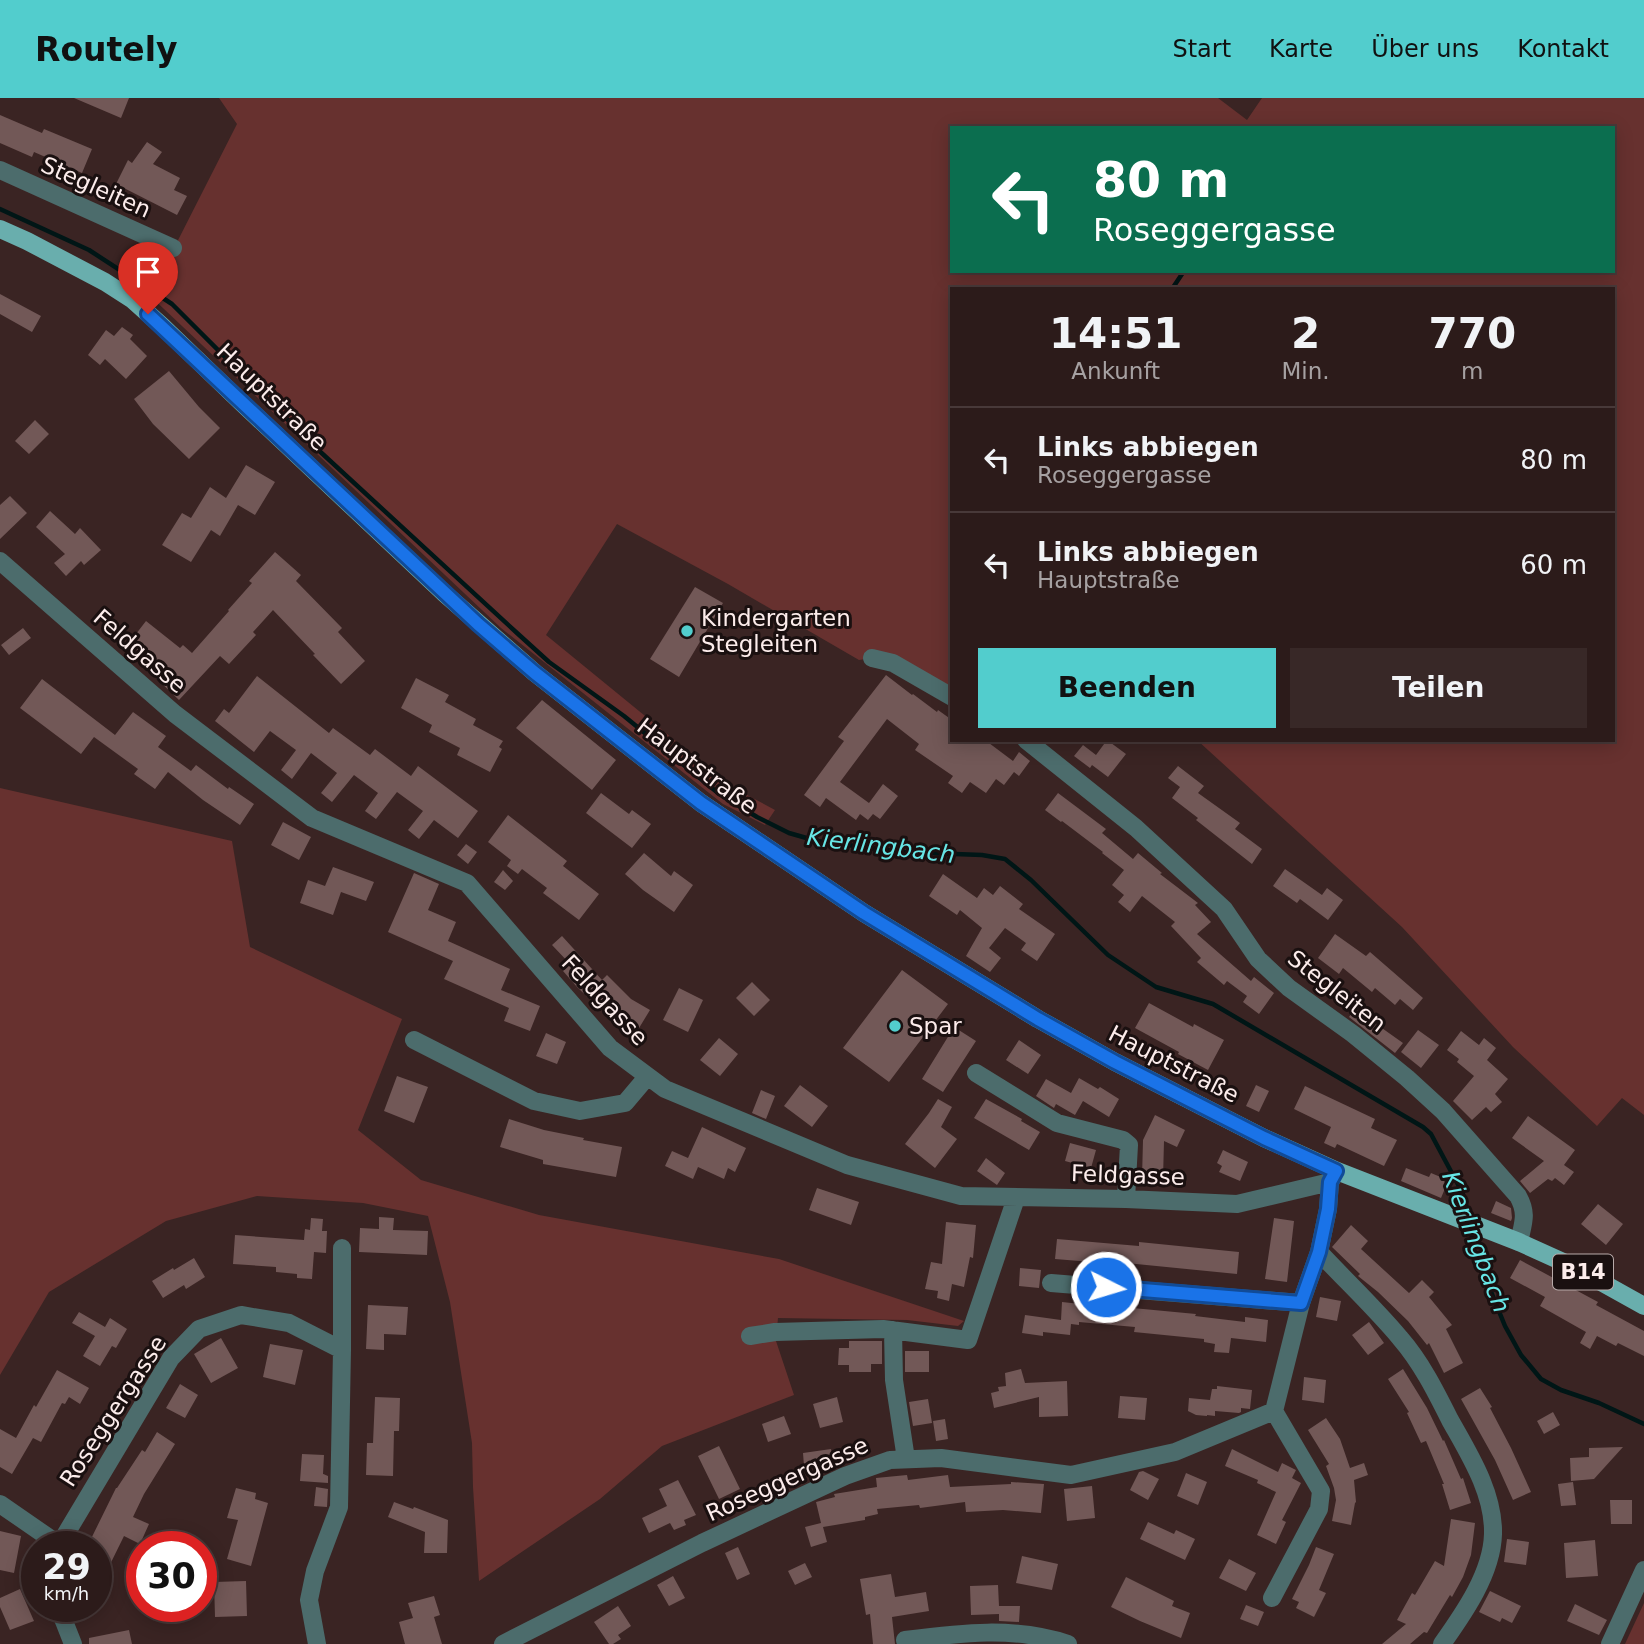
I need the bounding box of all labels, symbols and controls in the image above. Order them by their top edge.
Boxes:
text: Routely [35,30,178,69]
text: Start [1172,35,1231,63]
text: Karte [1269,35,1333,63]
text: Über uns [1371,35,1479,63]
text: Kontakt [1517,35,1609,63]
street label: Stegleiten [37,151,155,223]
text: 80 m [1093,152,1229,209]
icon: left [978,154,1069,245]
text: Roseggergasse [1093,211,1336,249]
pin [118,242,178,314]
icon: arrive [129,253,167,291]
text: 14:51 [1049,309,1183,358]
text: 2 [1291,309,1320,358]
text: 770 [1428,309,1516,358]
street label: Hauptstraße [212,338,332,456]
text: Ankunft [1071,358,1160,384]
text: Min. [1281,358,1330,384]
text: m [1461,358,1483,384]
text: Links abbiegen [1037,432,1259,462]
icon: left [978,441,1016,479]
text: 80 m [1520,445,1587,475]
text: Roseggergasse [1037,462,1211,488]
text: Links abbiegen [1037,537,1259,567]
icon: left [978,546,1016,584]
text: 60 m [1520,550,1587,580]
text: Hauptstraße [1037,567,1180,593]
street label: Feldgasse [88,604,192,698]
place label: Kindergarten Stegleiten [701,605,851,657]
marker: Kindergarten Stegleiten [679,623,695,639]
button: Beenden [978,648,1276,728]
button: Teilen [1290,648,1587,728]
street label: Hauptstraße [632,713,762,819]
water label: Kierlingbach [805,823,957,869]
street label: Stegleiten [1283,945,1391,1037]
street label: Feldgasse [557,949,653,1051]
place label: Spar [909,1013,962,1039]
marker: Spar [887,1018,903,1034]
street label: Hauptstraße [1104,1020,1244,1108]
street label: Feldgasse [1071,1160,1185,1190]
water label: Kierlingbach [1436,1167,1516,1317]
position arrow [1069,1250,1143,1324]
road number: B14 [1553,1254,1613,1290]
street label: Roseggergasse [55,1331,171,1491]
street label: Roseggergasse [702,1432,872,1526]
speed limit sign: 30 [126,1531,217,1622]
text: 29 [42,1547,91,1587]
text: km/h [44,1583,89,1604]

